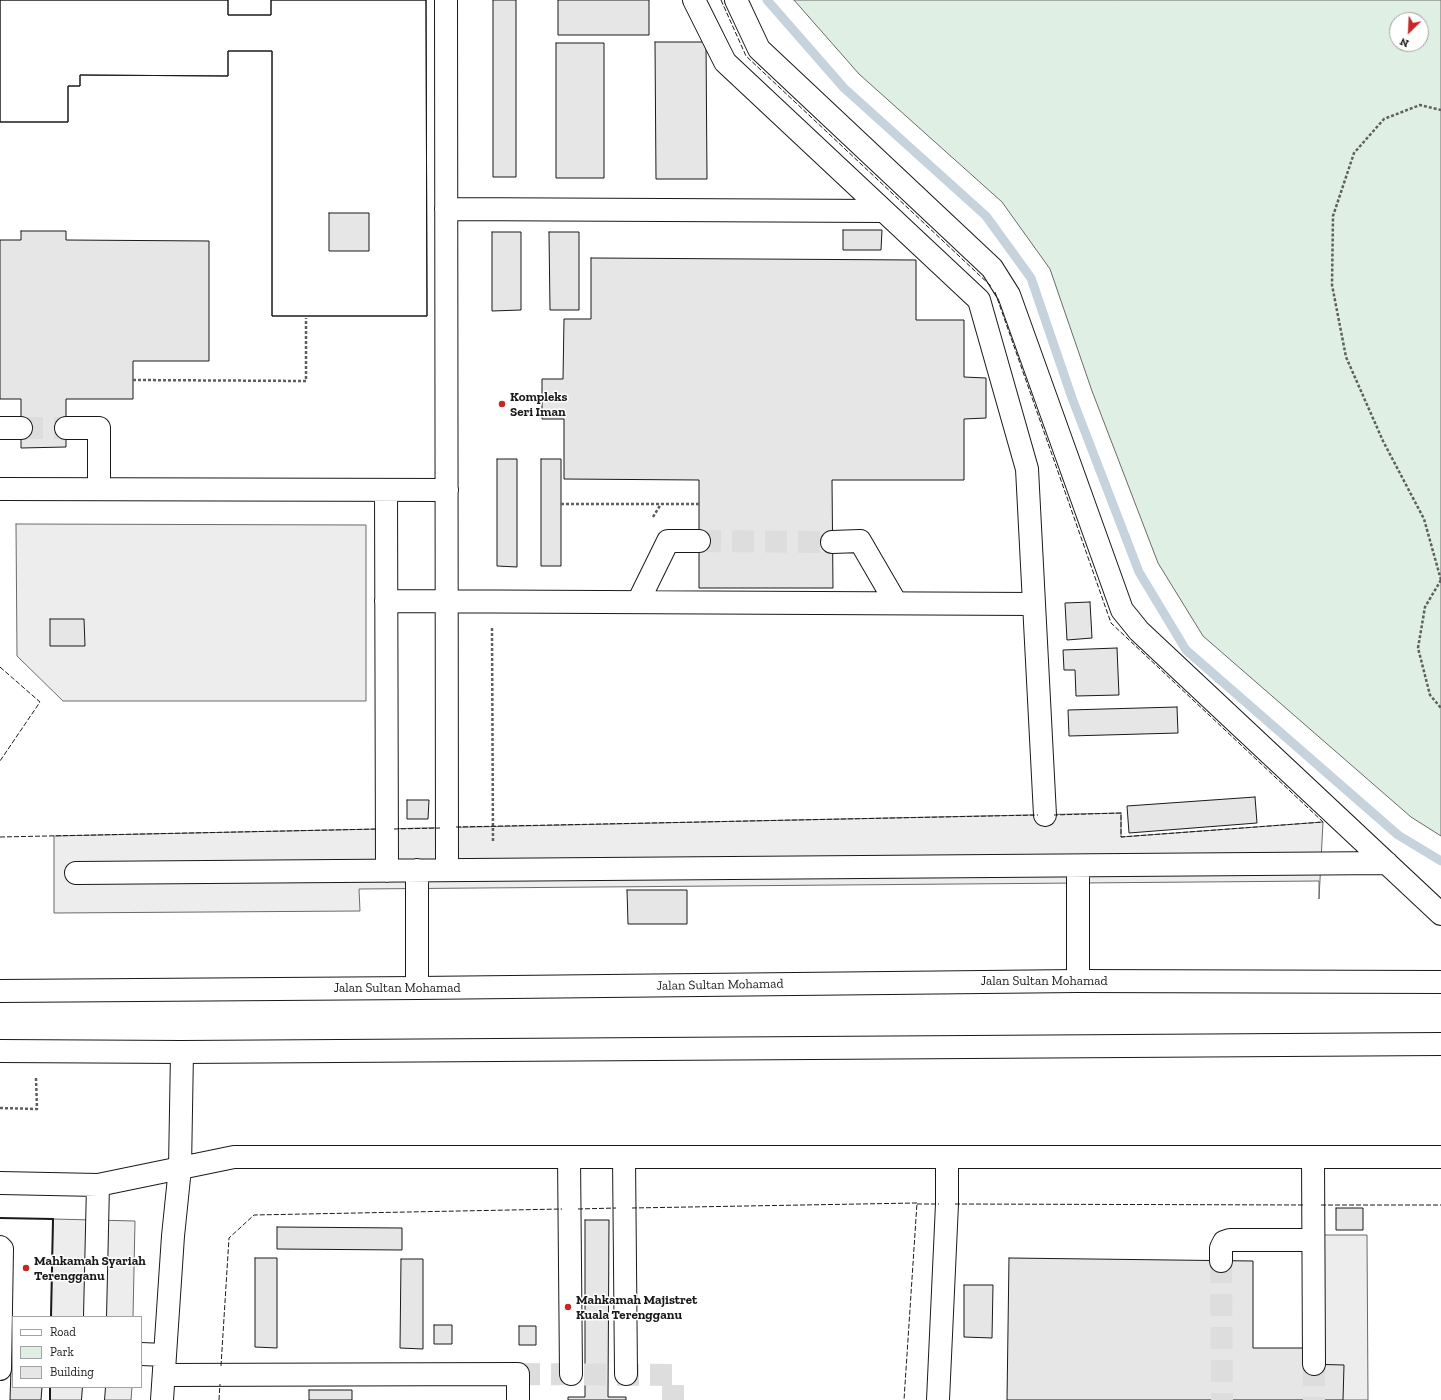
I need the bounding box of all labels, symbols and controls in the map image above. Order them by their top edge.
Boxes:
north arrow [1389,12,1429,52]
text: N [1398,35,1411,50]
place label: Kompleks Seri Iman [510,389,567,420]
marker: Kompleks Seri Iman [497,399,507,409]
street label: Jalan Sultan Mohamad [980,973,1108,989]
street label: Jalan Sultan Mohamad [656,976,784,994]
street label: Jalan Sultan Mohamad [333,980,461,996]
place label: Mahkamah Syariah Terengganu [34,1253,146,1284]
marker: Mahkamah Syariah Terengganu [21,1263,31,1273]
place label: Mahkamah Majistret Kuala Terengganu [576,1292,697,1323]
marker: Mahkamah Majistret Kuala Terengganu [563,1302,573,1312]
legend [12,1316,142,1388]
text: Road [50,1325,76,1339]
text: Park [50,1345,74,1359]
text: Building [50,1365,94,1379]

